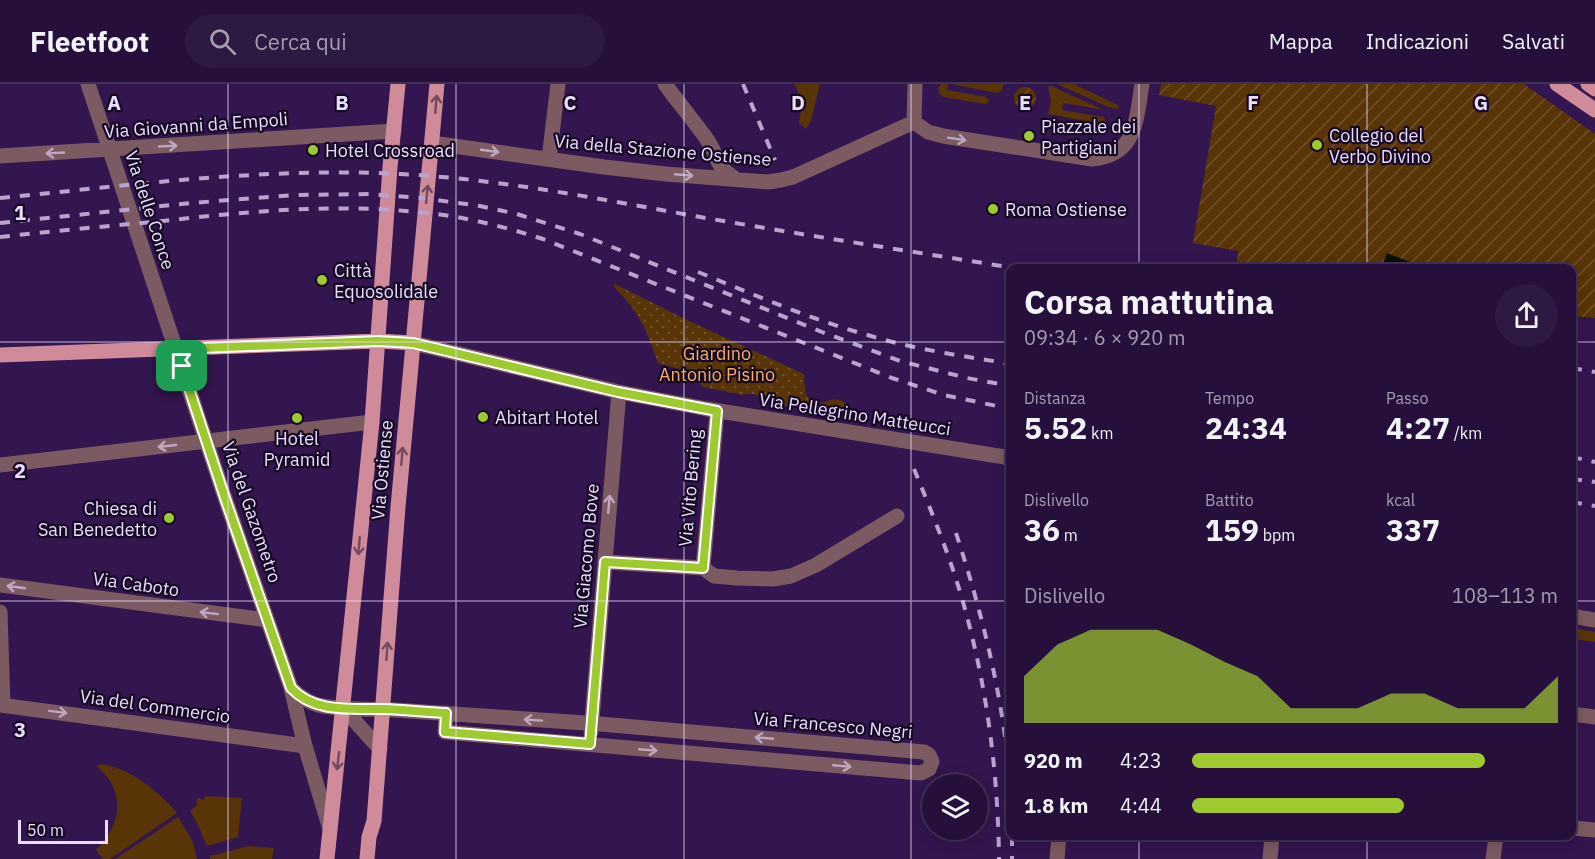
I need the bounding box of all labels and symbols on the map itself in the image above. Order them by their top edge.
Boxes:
text: A [107,89,121,116]
text: B [335,89,349,116]
text: C [563,89,577,116]
text: D [791,89,805,116]
text: E [1019,89,1031,116]
text: F [1247,89,1259,116]
text: G [1474,89,1488,116]
one-way arrow [431,95,442,115]
street label: Via Giovanni da Empoli [103,107,289,143]
place label: Piazzale dei Partigiani [1041,115,1136,159]
place label: Collegio del Verbo Divino [1329,124,1431,168]
street label: Via della Stazione Ostiense [553,129,773,171]
marker: Piazzale dei Partigiani [1022,129,1036,143]
one-way arrow [947,133,966,144]
marker: Collegio del Verbo Divino [1310,138,1324,152]
place label: Hotel Crossroad [325,139,455,162]
one-way arrow [158,141,178,152]
marker: Hotel Crossroad [306,143,320,157]
one-way arrow [480,145,500,156]
one-way arrow [45,147,65,158]
street label: Via delle Conce [120,148,180,273]
one-way arrow [673,170,693,181]
one-way arrow [422,185,433,205]
place label: Roma Ostiense [1005,198,1127,221]
text: 1 [14,199,26,226]
marker: Roma Ostiense [986,202,1000,216]
place label: Città Equosolidale [334,259,438,303]
marker: Città Equosolidale [315,273,329,287]
pin [156,340,207,391]
park label: Giardino Antonio Pisino [659,342,775,386]
street label: Via Pellegrino Matteucci [758,387,952,441]
place label: Abitart Hotel [495,406,599,429]
marker: Abitart Hotel [476,410,490,424]
marker: Hotel Pyramid [290,411,304,425]
street label: Via Ostiense [366,419,398,521]
place label: Hotel Pyramid [264,427,330,471]
street label: Via Vito Bering [673,428,707,548]
street label: Via del Gazometro [217,438,287,586]
one-way arrow [158,440,178,451]
one-way arrow [397,447,408,467]
text: 2 [14,457,26,484]
street label: Via Giacomo Bove [568,483,604,629]
one-way arrow [604,494,615,514]
place label: Chiesa di San Benedetto [38,497,157,541]
marker: Chiesa di San Benedetto [162,511,176,525]
one-way arrow [353,535,364,555]
street label: Via Caboto [91,567,181,601]
one-way arrow [7,581,27,592]
one-way arrow [200,607,220,618]
one-way arrow [382,641,393,661]
street label: Via del Commercio [78,684,232,728]
one-way arrow [48,707,67,718]
street label: Via Francesco Negri [753,707,913,743]
one-way arrow [524,714,544,725]
text: 3 [14,716,26,743]
one-way arrow [755,732,774,743]
one-way arrow [638,745,658,756]
one-way arrow [332,750,343,770]
one-way arrow [832,761,852,772]
scale bar [18,817,108,844]

